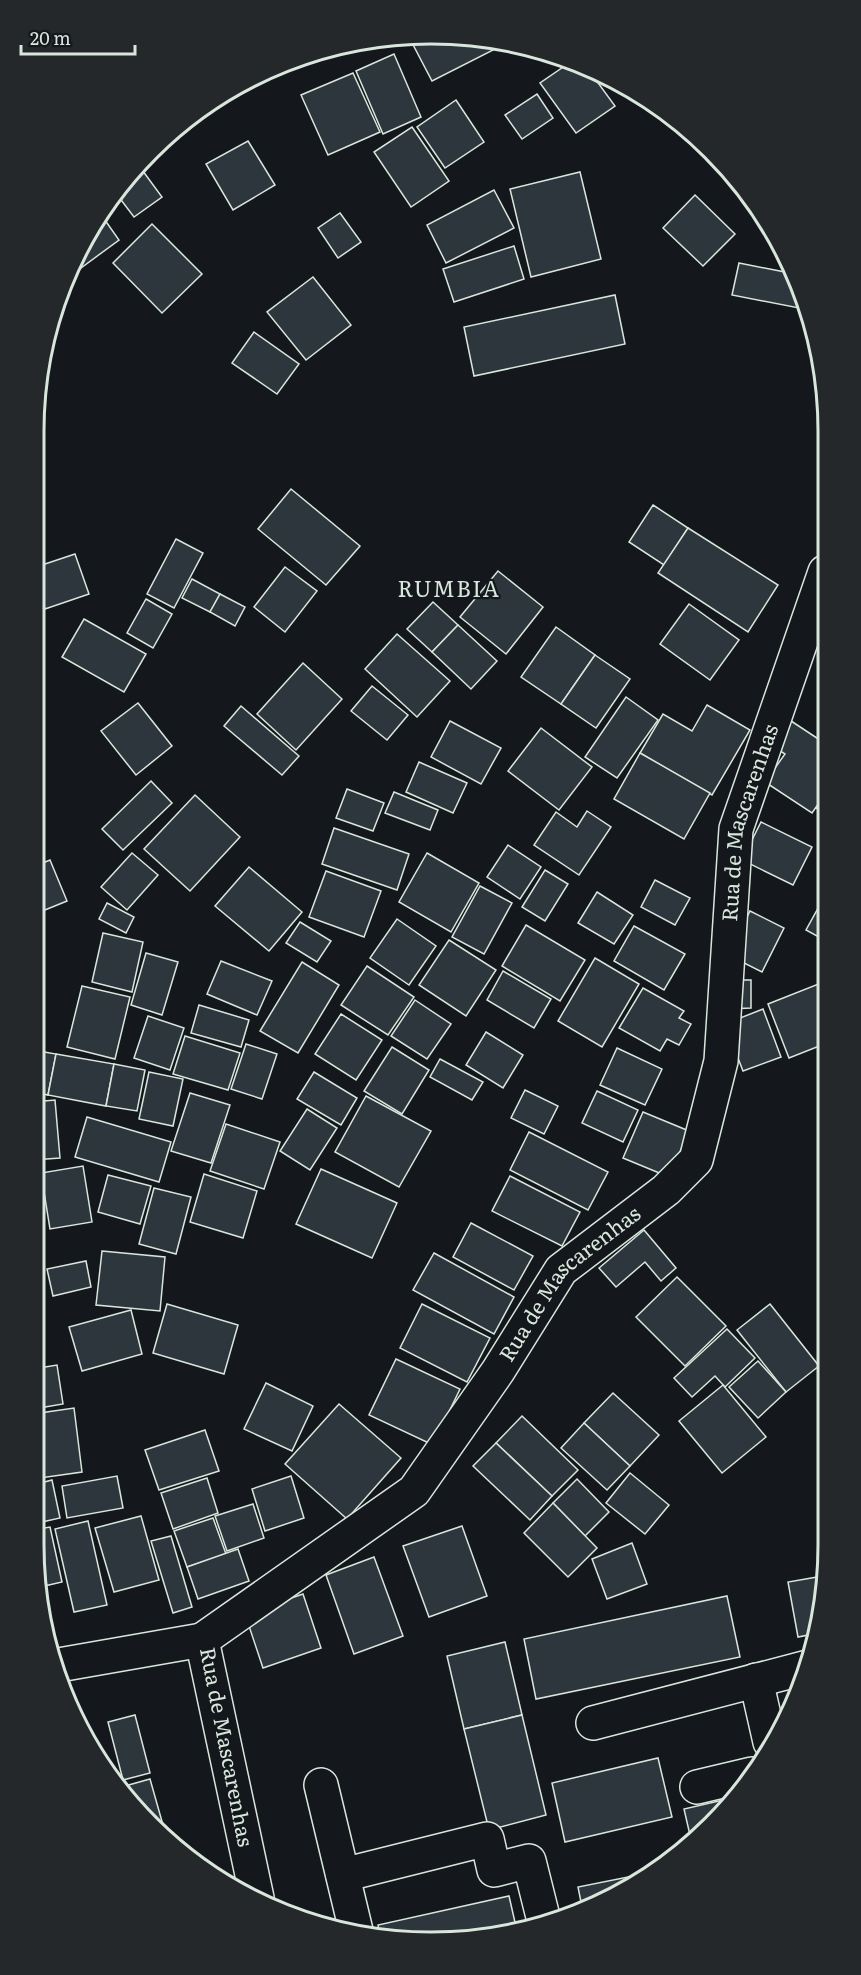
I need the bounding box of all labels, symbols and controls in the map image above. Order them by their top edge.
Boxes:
scale bar [21,18,135,56]
text: 20 m [30,24,71,51]
district label: RUMBIA [398,571,500,604]
street label: Rua de Mascarenhas [712,719,784,922]
street label: Rua de Mascarenhas [490,1197,646,1367]
street label: Rua de Mascarenhas [194,1644,263,1849]

